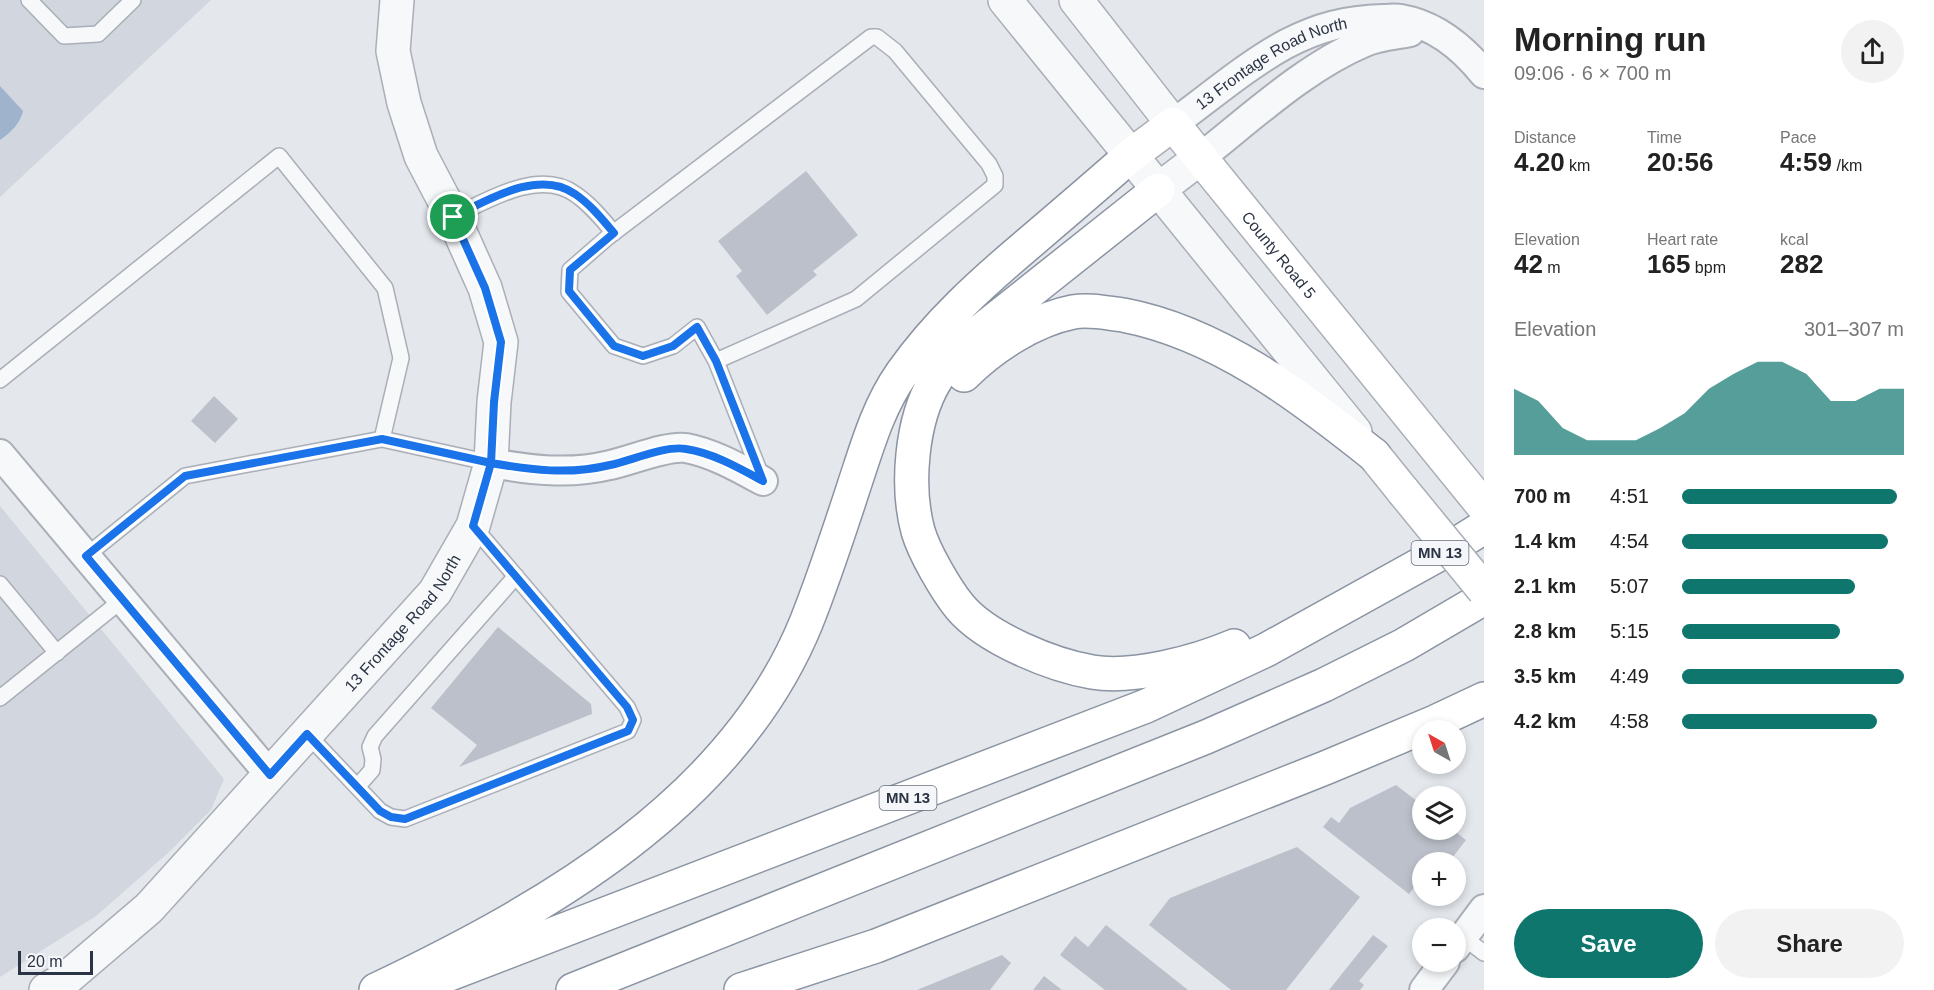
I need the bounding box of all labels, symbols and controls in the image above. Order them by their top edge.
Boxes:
street label: 13 Frontage Road North [1193,15,1349,113]
button: share [1841,20,1904,83]
text: Morning run [1514,21,1706,58]
text: 09:06 · 6 × 700 m [1514,62,1671,84]
text: Distance [1514,129,1576,146]
text: Time [1647,129,1682,146]
text: Pace [1780,129,1816,146]
text: 4.20 [1514,147,1565,177]
text: 20:56 [1647,147,1714,177]
text: 4:59 [1780,147,1832,177]
text: km [1565,157,1590,174]
text: /km [1832,157,1862,174]
pin [427,191,478,242]
icon: arrive [436,200,469,233]
street label: County Road 5 [1238,208,1319,302]
text: Elevation [1514,231,1580,248]
text: Heart rate [1647,231,1718,248]
text: kcal [1780,231,1808,248]
text: 42 [1514,249,1543,279]
text: 165 [1647,249,1690,279]
text: 282 [1780,249,1823,279]
text: m [1543,259,1561,276]
text: bpm [1690,259,1726,276]
text: Elevation [1514,318,1596,340]
text: 301–307 m [1804,318,1904,340]
text: 700 m [1514,485,1571,507]
text: 4:51 [1610,485,1649,507]
text: 1.4 km [1514,530,1576,552]
text: 4:54 [1610,530,1649,552]
road number: MN 13 [1412,541,1468,565]
street label: 13 Frontage Road North [341,551,464,695]
text: 2.1 km [1514,575,1576,597]
text: 5:07 [1610,575,1649,597]
text: 2.8 km [1514,620,1576,642]
text: 5:15 [1610,620,1649,642]
text: 3.5 km [1514,665,1576,687]
text: 4:49 [1610,665,1649,687]
text: 4.2 km [1514,710,1576,732]
text: 4:58 [1610,710,1649,732]
north arrow [1412,720,1466,774]
map controls [1412,720,1466,972]
road number: MN 13 [880,786,936,810]
button: layers [1412,786,1466,840]
button: + [1412,852,1466,906]
button: Save [1514,909,1703,978]
button: Share [1715,909,1904,978]
button: − [1412,918,1466,972]
scale bar [18,948,93,976]
text: 20 m [27,953,63,970]

